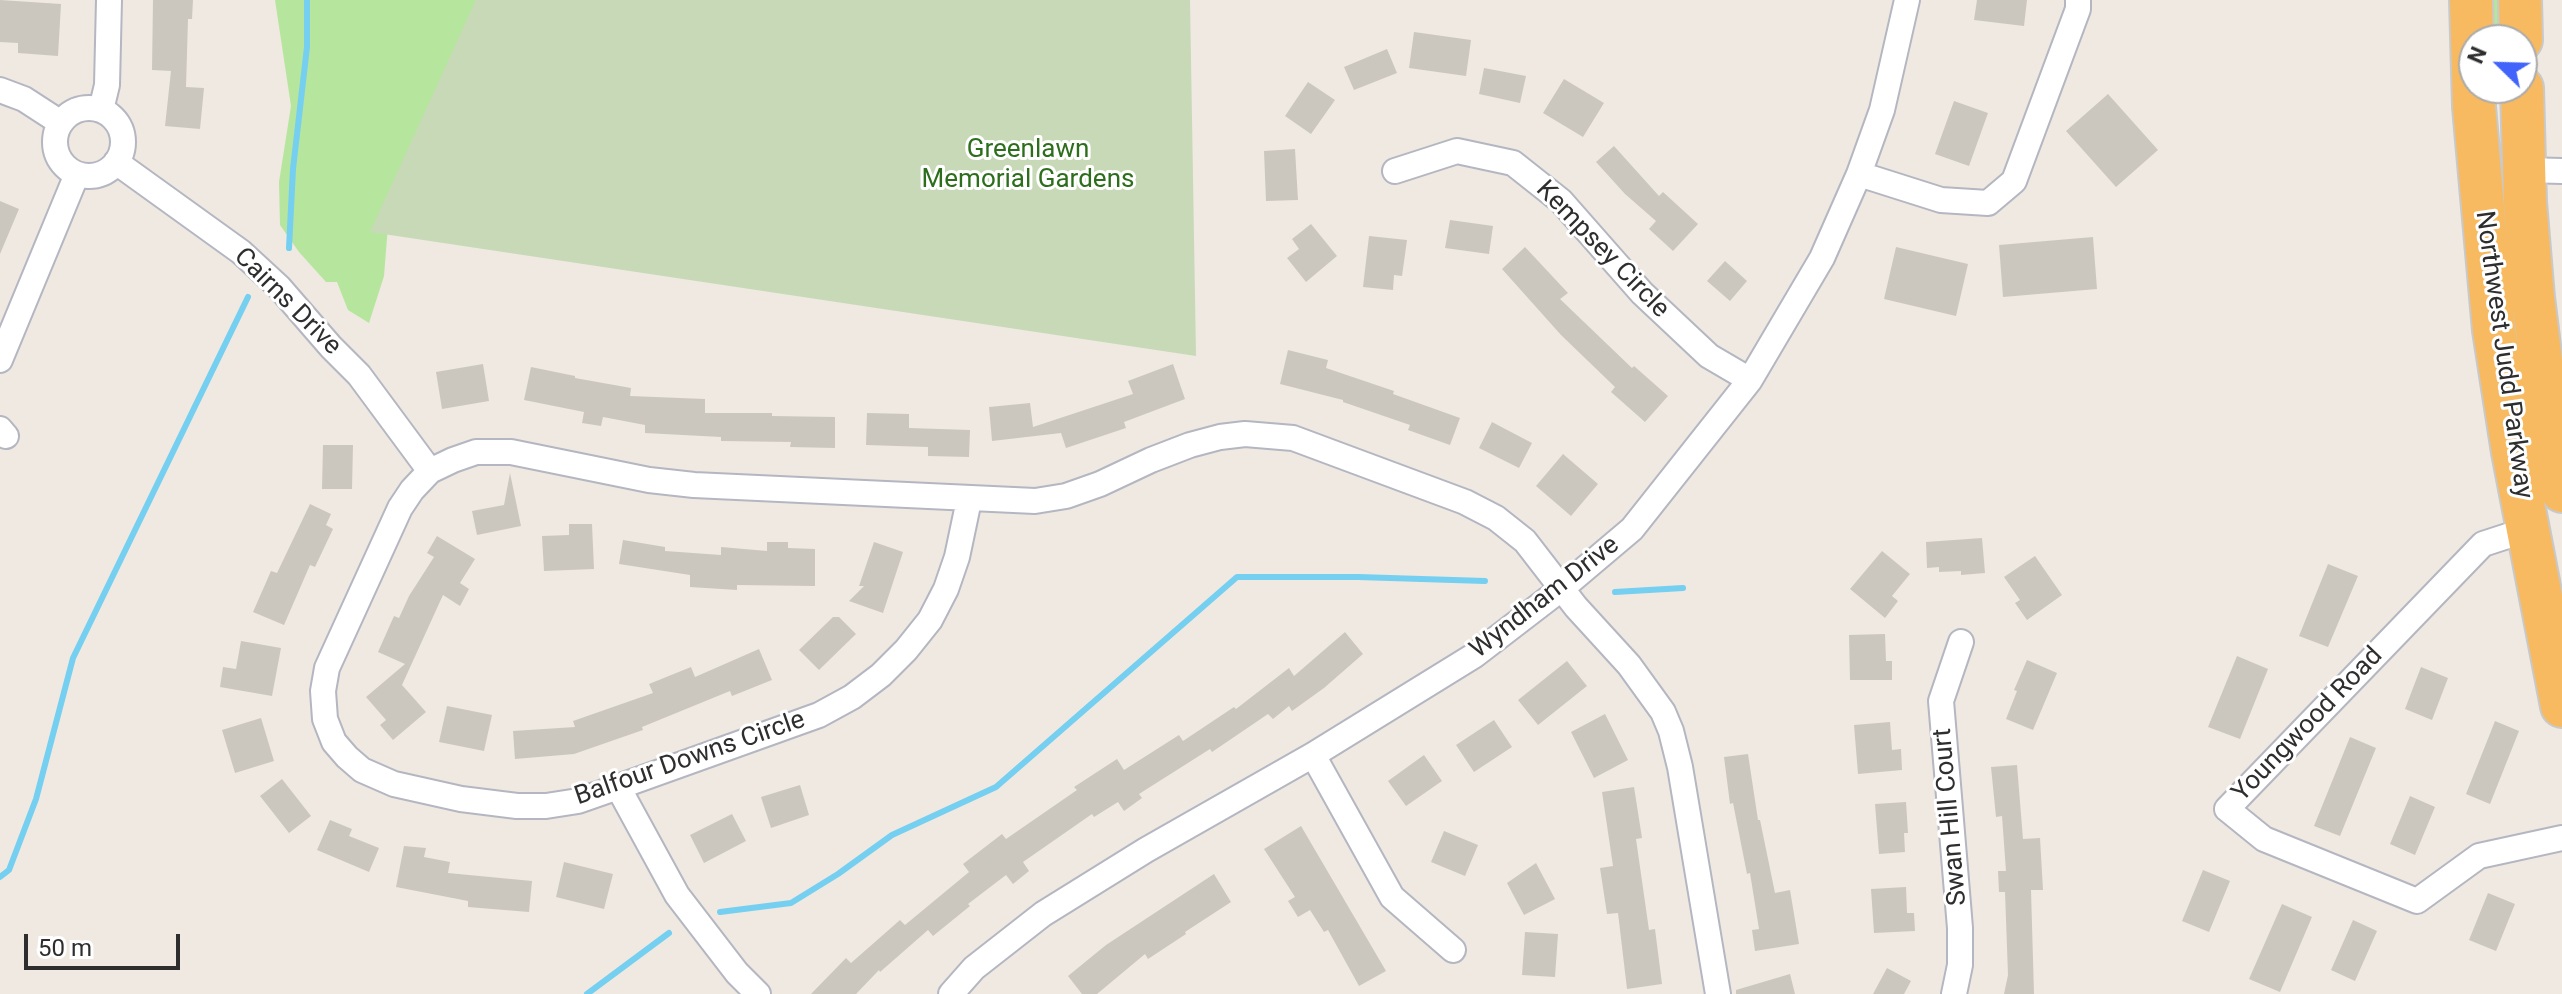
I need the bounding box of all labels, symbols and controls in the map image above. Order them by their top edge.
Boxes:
north arrow [2458,24,2538,104]
text: N [2463,43,2492,67]
park label: Greenlawn Memorial Gardens [922,134,1134,196]
street label: Kempsey Circle [1529,175,1675,325]
street label: Northwest Judd Parkway [2467,209,2539,501]
street label: Cairns Drive [227,242,347,362]
street label: Wyndham Drive [1464,530,1626,666]
street label: Youngwood Road [2226,641,2390,809]
street label: Balfour Downs Circle [571,705,809,813]
street label: Swan Hill Court [1928,727,1974,907]
scale bar [28,918,184,968]
text: 50 m [38,934,92,962]

